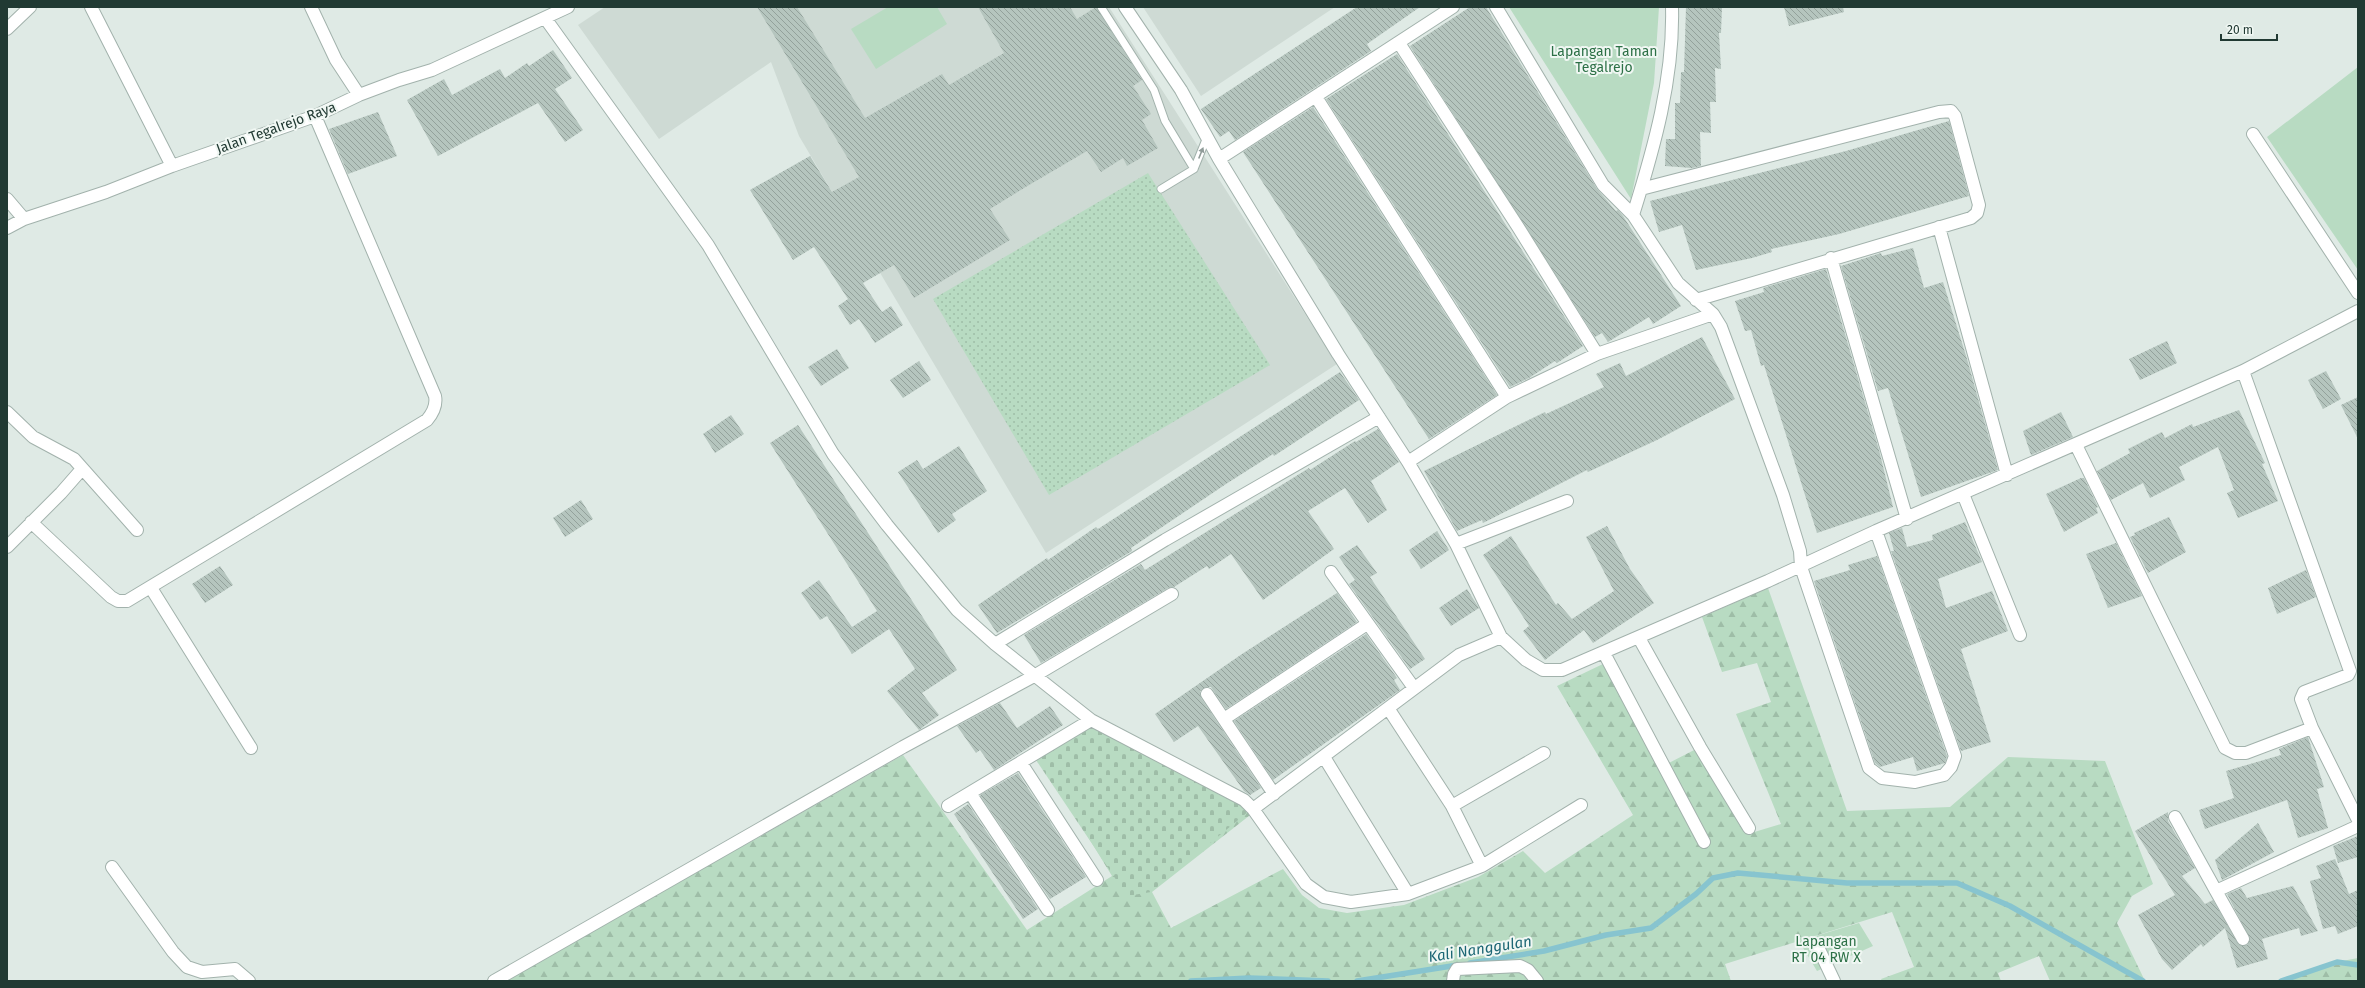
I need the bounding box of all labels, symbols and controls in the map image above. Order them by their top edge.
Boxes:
scale bar [2221,16,2277,42]
text: 20 m [2227,23,2253,37]
park label: Lapangan Taman Tegalrejo [1551,43,1657,76]
street label: Jalan Tegalrejo Raya [214,98,338,158]
one-way arrow [1198,147,1204,159]
water label: Kali Nanggulan [1427,932,1533,966]
park label: Lapangan RT 04 RW X [1791,933,1861,966]

